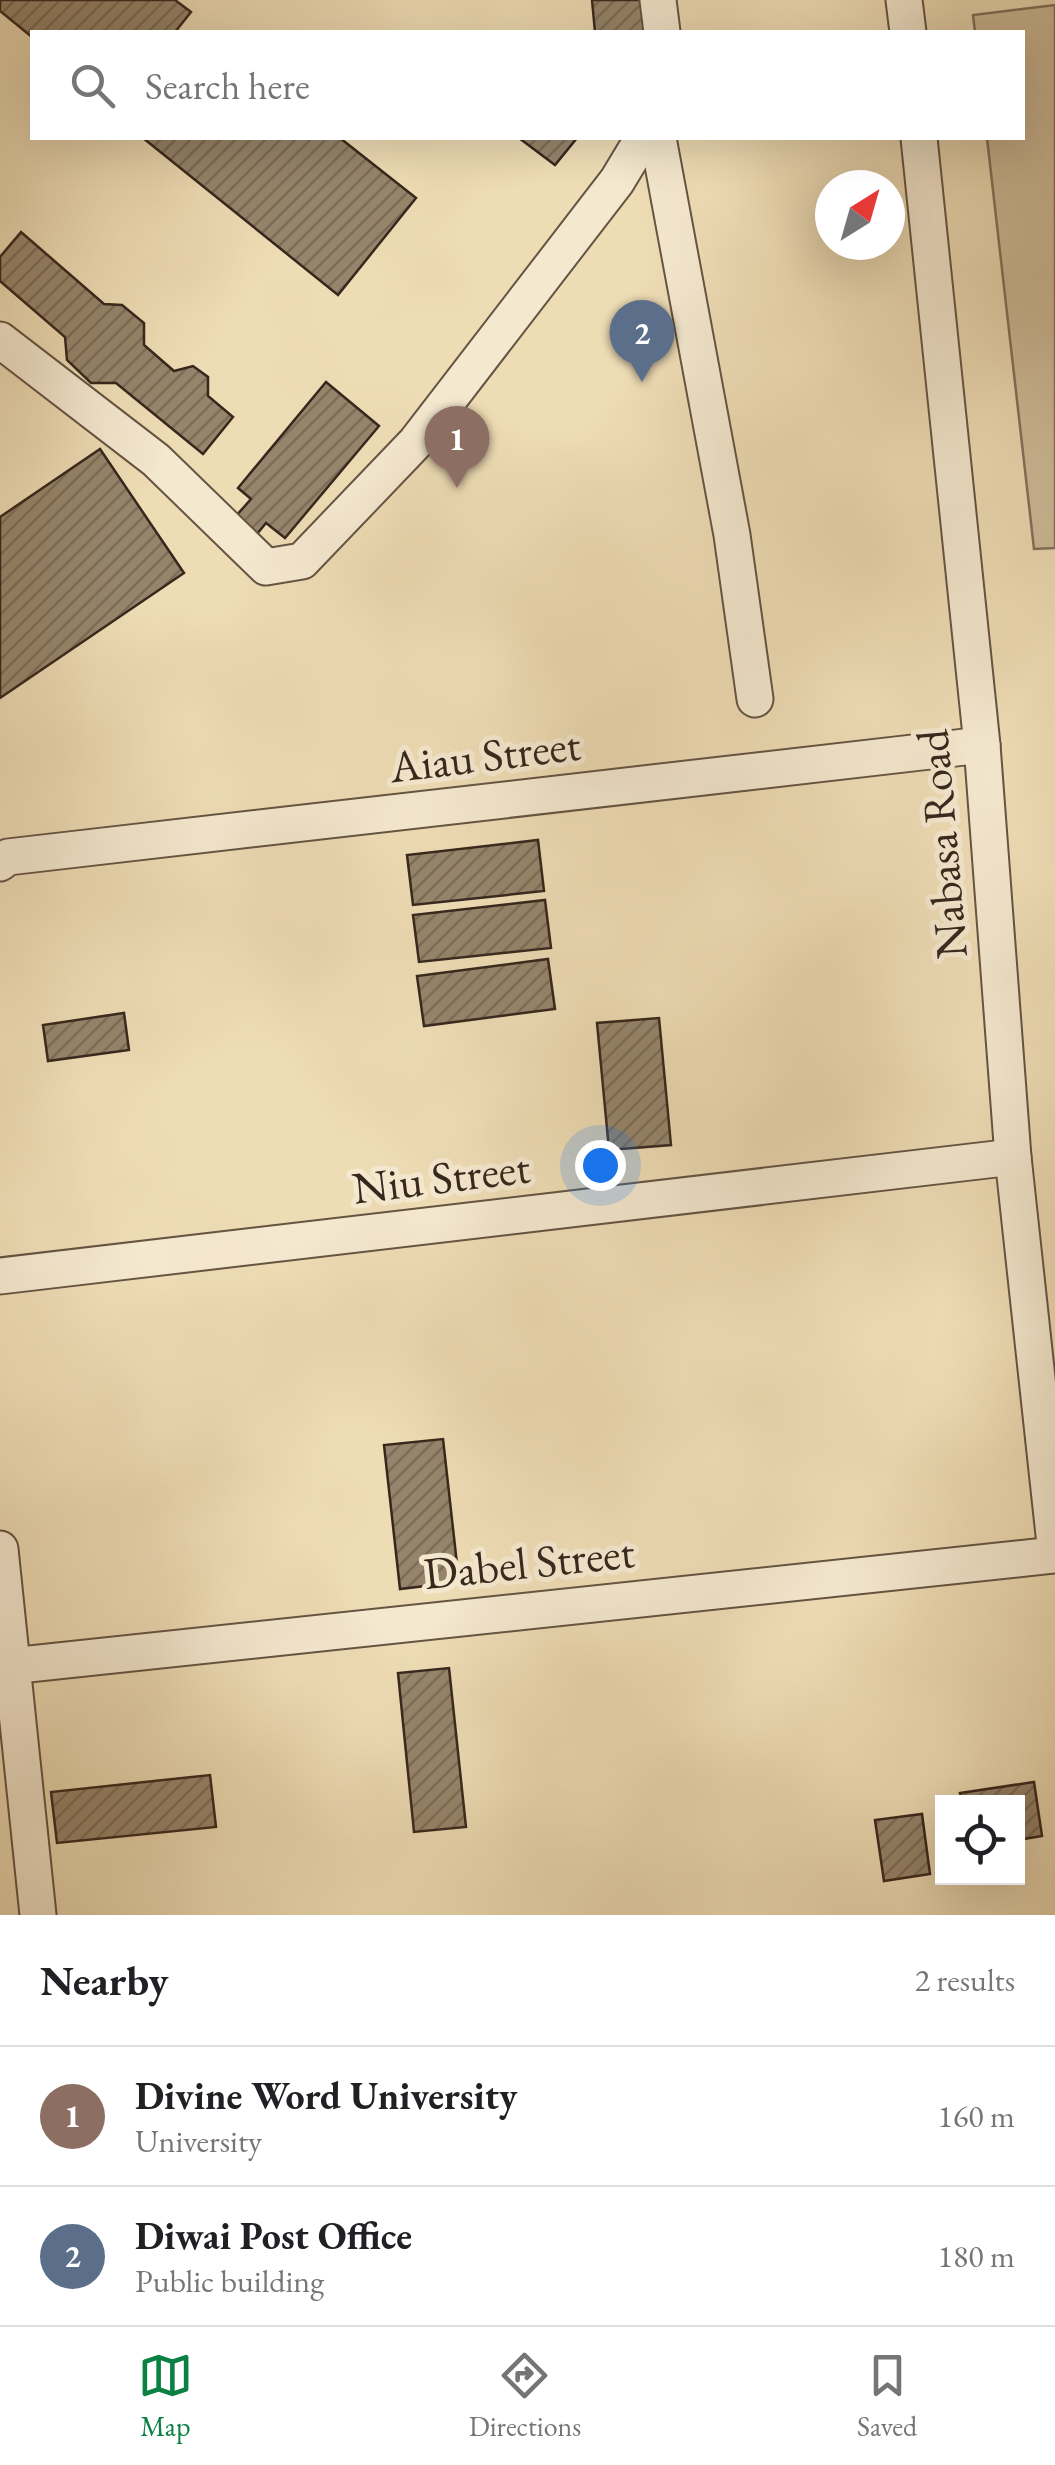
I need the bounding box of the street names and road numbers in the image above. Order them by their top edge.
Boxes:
street label: Aiau Street [385,715,584,796]
street label: Nabasa Road [902,727,980,961]
street label: Niu Street [349,1137,533,1217]
street label: Dabel Street [421,1522,637,1602]

